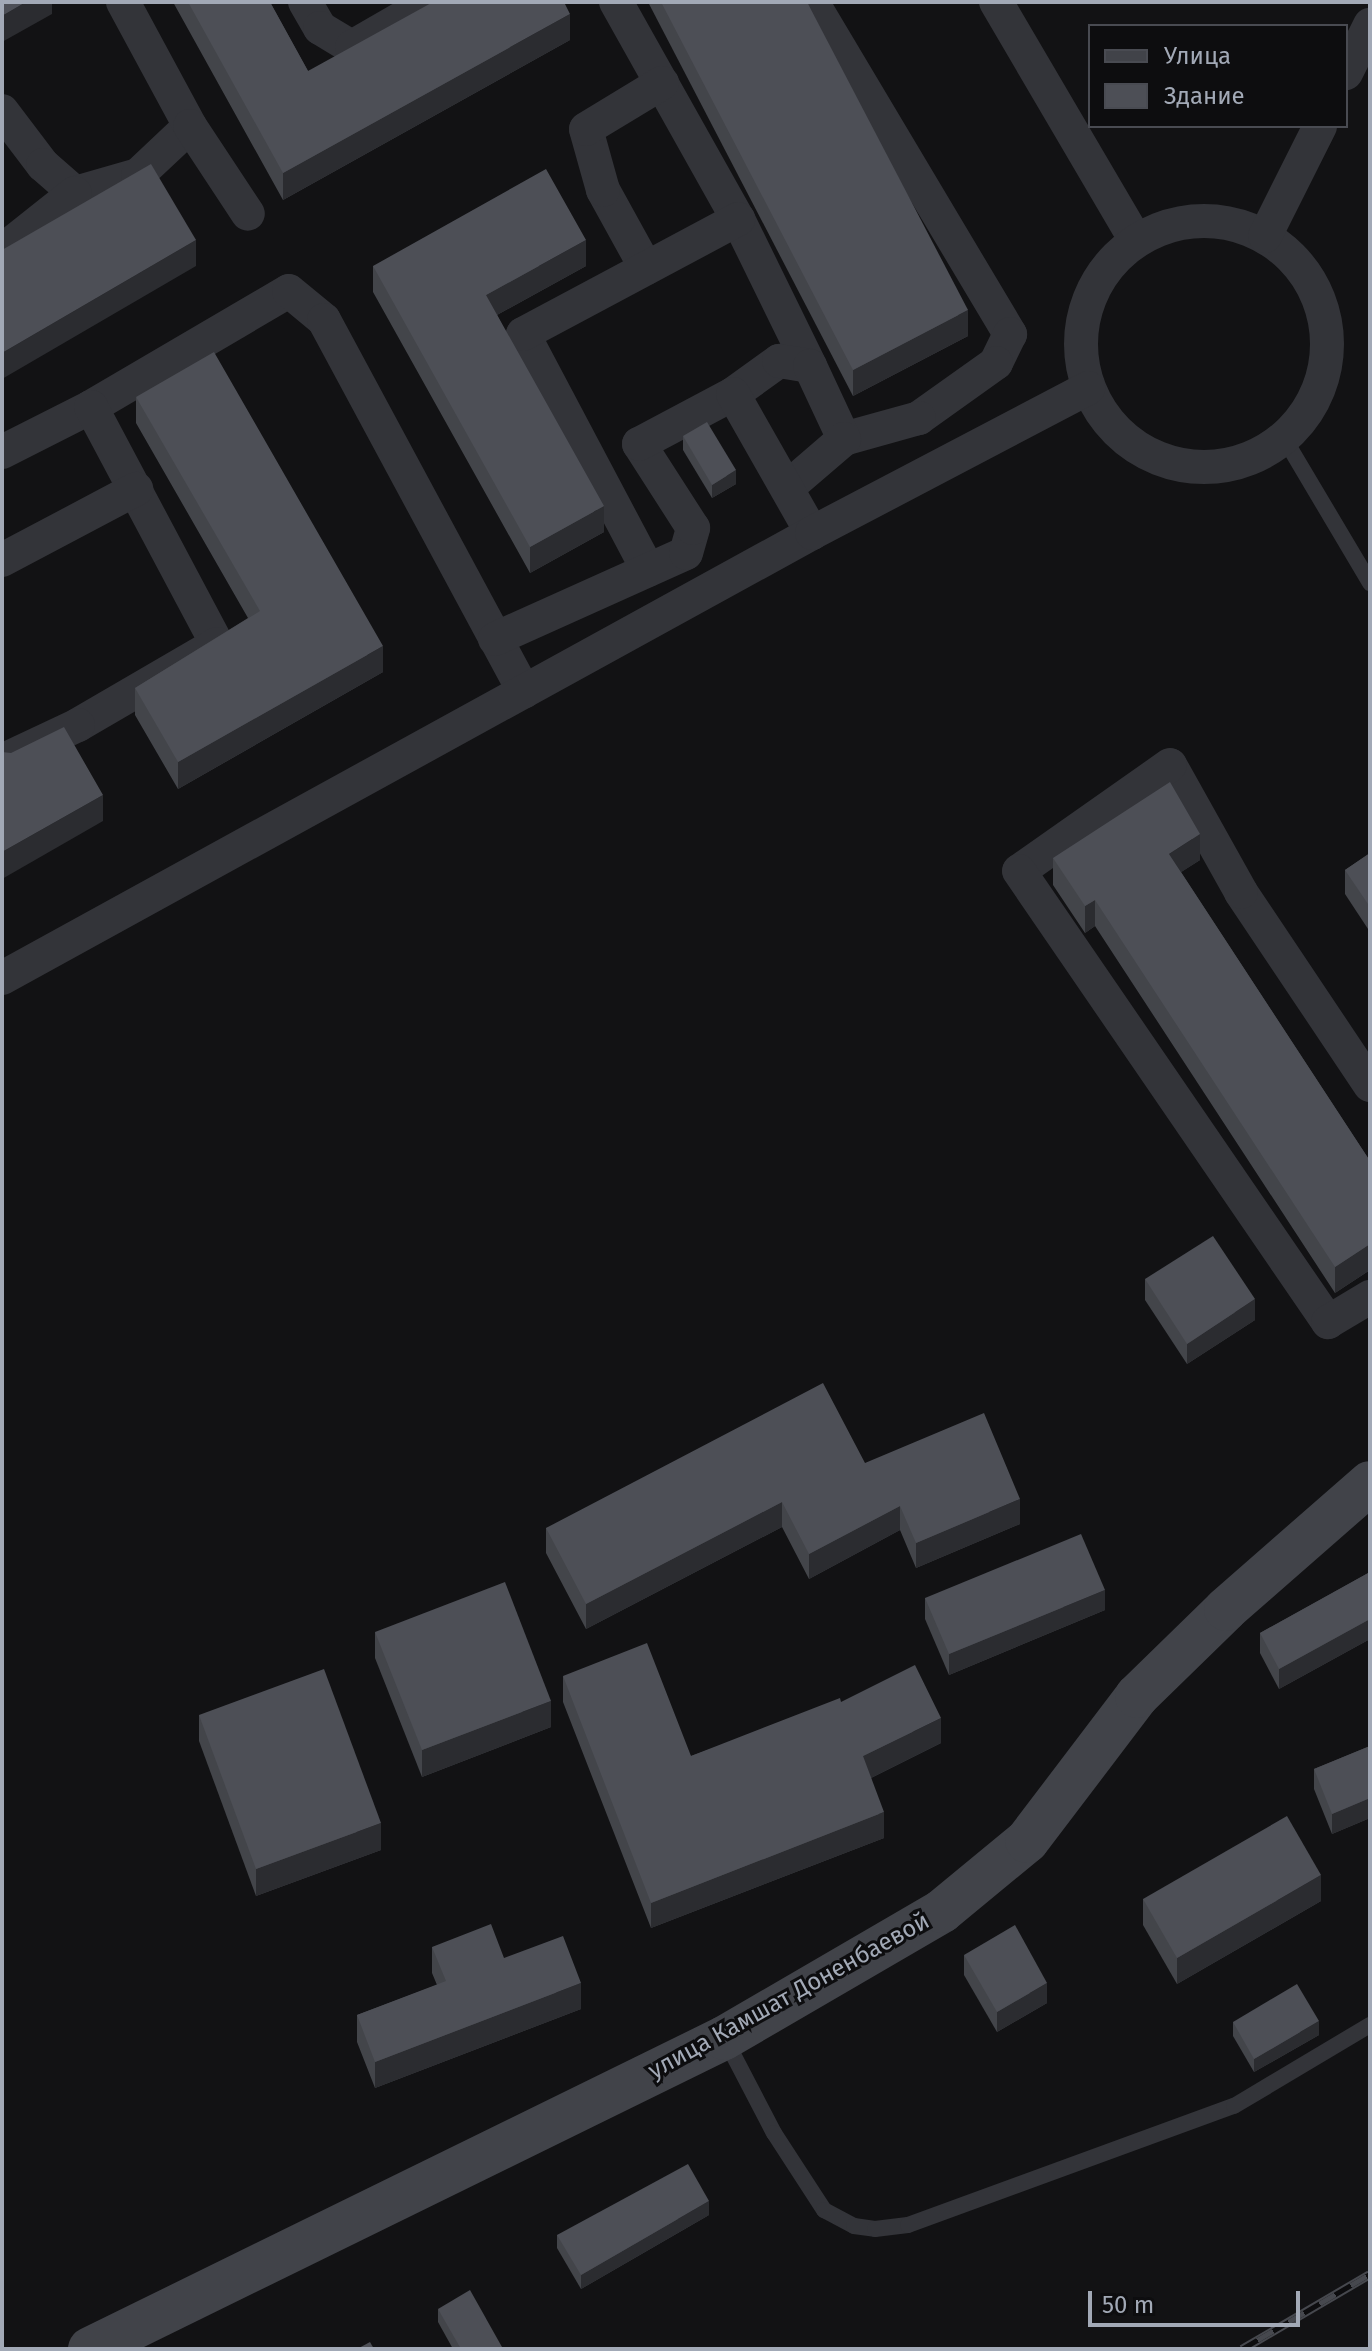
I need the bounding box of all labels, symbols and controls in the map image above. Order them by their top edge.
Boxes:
legend [1088,24,1348,128]
text: Улица [1164,42,1231,70]
text: Здание [1164,82,1245,110]
street label: улица Камшат Доненбаевой [643,1907,935,2085]
scale bar [1092,2275,1304,2325]
text: 50 m [1102,2291,1154,2319]

